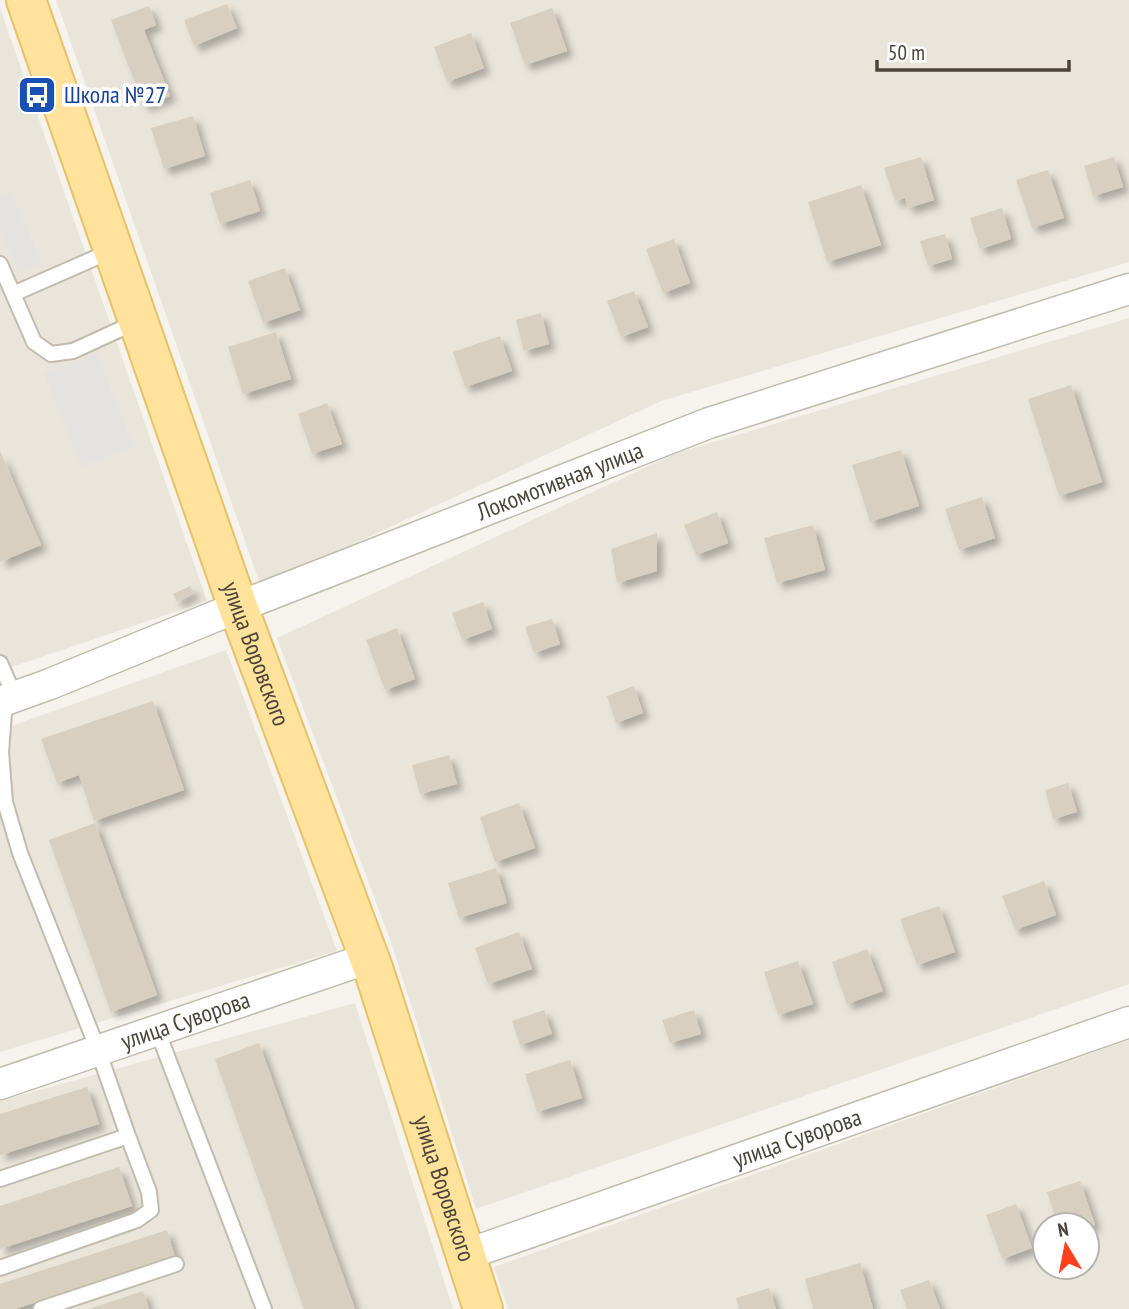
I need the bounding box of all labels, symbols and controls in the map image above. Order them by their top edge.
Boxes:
scale bar [877,28,1070,72]
text: 50 m [888,39,925,66]
bus stop icon: Школа №27 [16,74,58,116]
place label: Школа №27 [64,79,166,110]
street label: Локомотивная улица [471,434,647,528]
street label: улица Воровского [215,577,297,730]
street label: улица Суворова [117,984,254,1057]
street label: улица Суворова [728,1101,866,1175]
street label: улица Воровского [407,1111,483,1265]
north arrow [1031,1211,1101,1281]
text: N [1056,1217,1070,1242]

